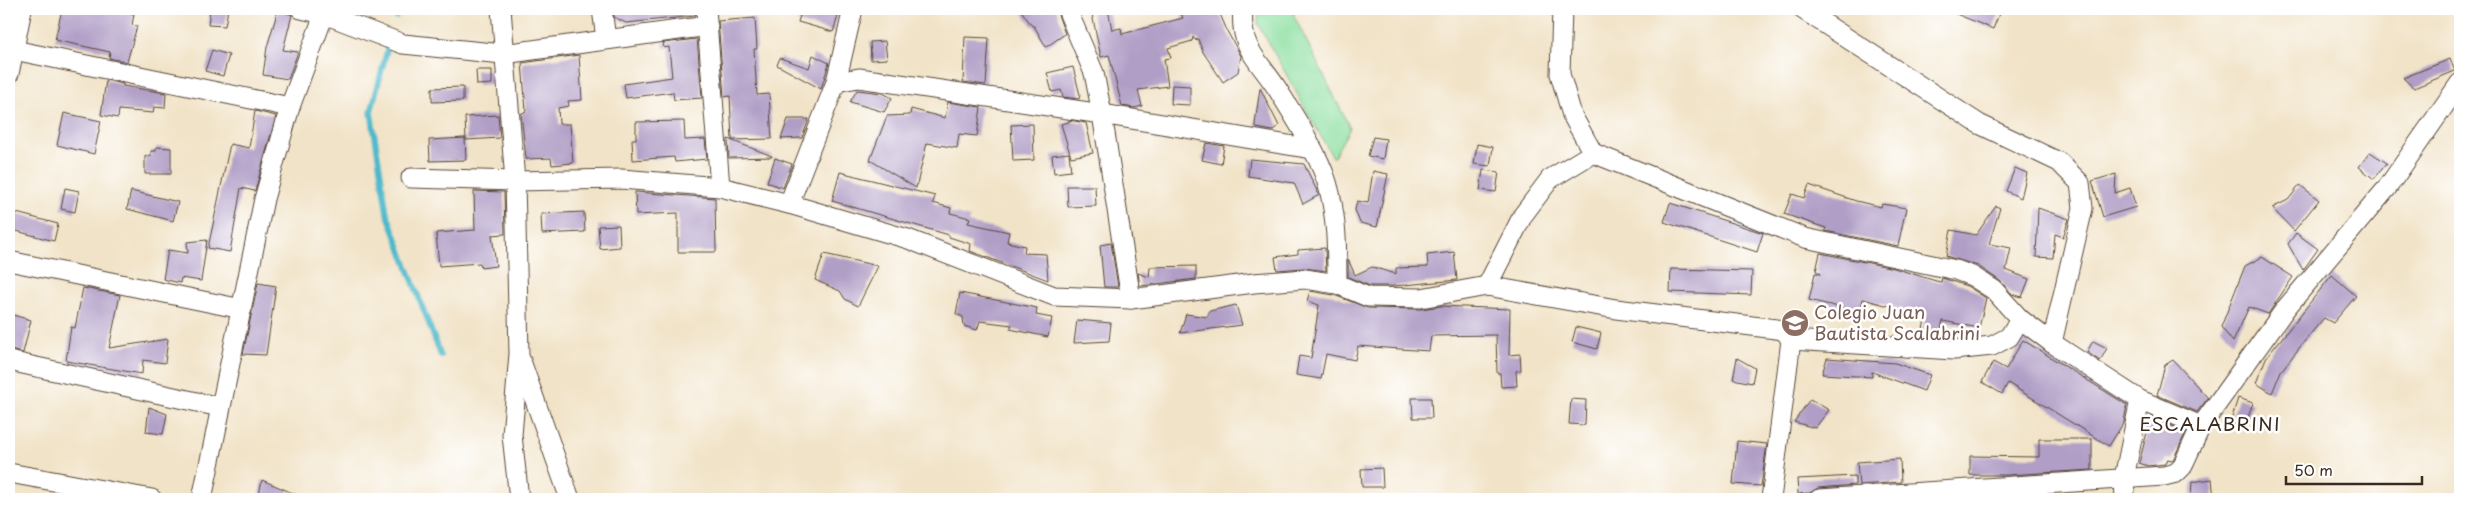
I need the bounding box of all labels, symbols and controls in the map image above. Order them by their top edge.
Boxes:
place label: Colegio Juan Bautista Scalabrini [1814,298,1980,346]
school or university icon: Colegio Juan Bautista Scalabrini [1780,308,1810,338]
district label: ESCALABRINI [2139,409,2281,437]
scale bar [2286,453,2423,485]
text: 50 m [2294,458,2333,481]

